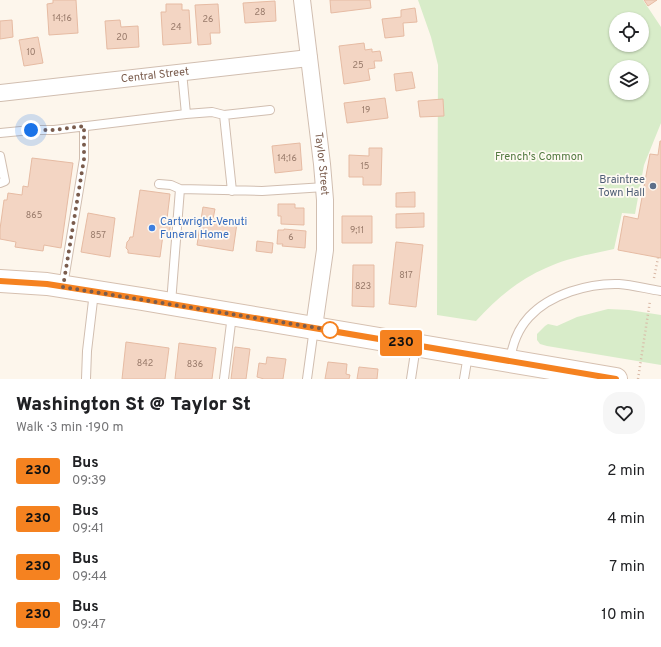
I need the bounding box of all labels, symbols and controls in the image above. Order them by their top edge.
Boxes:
house number: 28 [254,7,266,18]
map controls [609,12,649,100]
button: locate [609,12,649,52]
house number: 14;16 [52,13,72,24]
house number: 26 [203,14,213,25]
house number: 24 [170,22,182,33]
house number: 20 [116,32,128,43]
house number: 10 [26,47,36,58]
house number: 25 [352,60,364,71]
button: layers [609,60,649,100]
street label: Central Street [120,65,190,86]
house number: 19 [362,105,370,116]
your location [21,120,41,140]
street label: Taylor Street [311,131,332,196]
park label: French's Common [495,150,583,164]
house number: 14;16 [277,153,297,164]
house number: 15 [361,161,369,172]
place label: Braintree Town Hall [598,173,645,200]
marker: Braintree Town Hall [648,181,658,191]
house number: 865 [26,210,42,221]
place label: Cartwright-Venuti Funeral Home [160,215,247,242]
marker: Cartwright-Venuti Funeral Home [147,223,157,233]
house number: 9;11 [350,225,364,236]
house number: 857 [90,230,106,241]
house number: 6 [288,232,294,243]
house number: 817 [399,270,413,281]
house number: 823 [355,281,371,292]
unlabelled marker [321,321,339,339]
line badge: 230 [378,330,424,356]
text: 230 [388,334,414,351]
house number: 842 [137,358,153,369]
house number: 836 [187,359,203,370]
button: heart [603,392,645,434]
text: Washington St @ Taylor St [16,393,251,417]
text: Walk · 3 min · 190 m [16,420,123,436]
text: Bus [72,454,99,473]
text: 230 [25,462,51,479]
text: 2 min [607,462,645,481]
text: 09:39 [72,473,106,489]
text: Bus [72,502,99,521]
text: 230 [25,510,51,527]
text: 4 min [607,510,645,529]
text: 09:41 [72,521,104,537]
text: Bus [72,550,99,569]
text: 230 [25,558,51,575]
text: 7 min [609,558,645,577]
text: 09:44 [72,569,107,585]
text: Bus [72,598,99,617]
text: 230 [25,606,51,623]
text: 10 min [601,606,645,625]
text: 09:47 [72,617,106,633]

